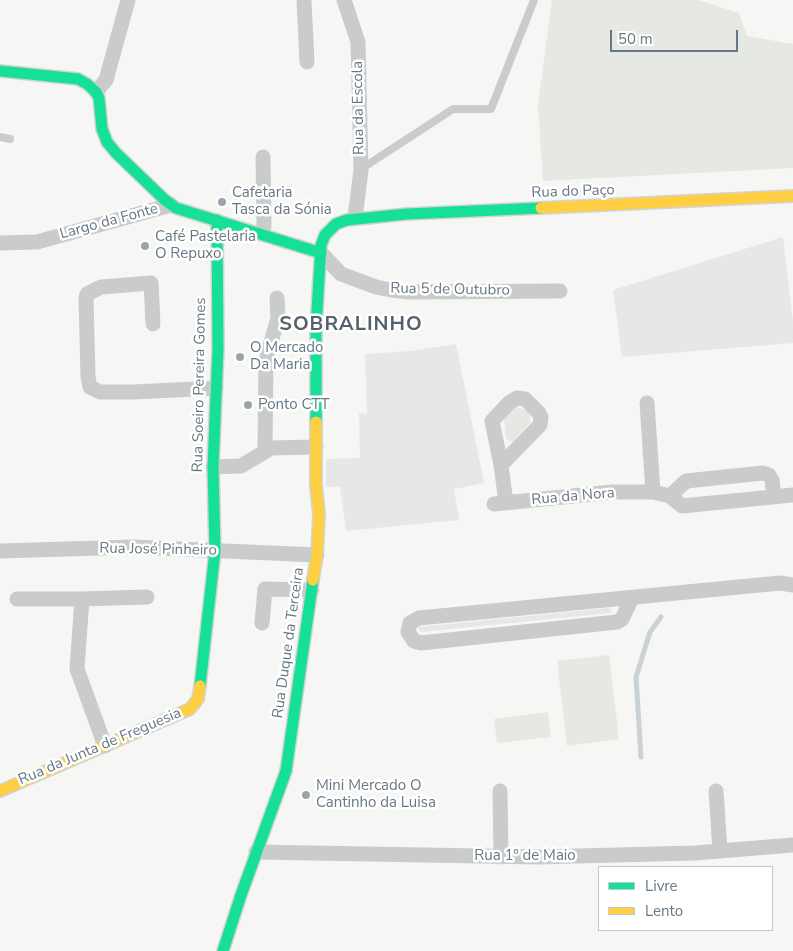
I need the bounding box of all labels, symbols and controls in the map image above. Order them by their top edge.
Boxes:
scale bar [613,20,740,52]
text: 50 m [618,29,653,49]
street label: Rua da Escola [349,61,369,155]
street label: Rua do Paço [531,182,615,202]
place label: Cafetaria Tasca da Sónia [232,184,332,219]
marker: Cafetaria Tasca da Sónia [216,196,228,208]
street label: Largo da Fonte [58,200,160,244]
place label: Café Pastelaria O Repuxo [155,228,256,263]
marker: Café Pastelaria O Repuxo [139,240,151,252]
street label: Rua 5 de Outubro [390,280,510,300]
street label: Rua Soeiro Pereira Gomes [189,297,211,473]
district label: SOBRALINHO [278,313,424,337]
place label: O Mercado Da Maria [250,339,323,374]
marker: O Mercado Da Maria [234,351,246,363]
place label: Ponto CTT [258,396,330,414]
marker: Ponto CTT [242,399,254,411]
street label: Rua da Nora [531,484,615,510]
street label: Rua José Pinheiro [99,540,217,560]
street label: Rua Duque da Terceira [270,566,308,720]
street label: Rua da Junta de Freguesia [16,704,184,790]
place label: Mini Mercado O Cantinho da Luisa [316,777,436,812]
marker: Mini Mercado O Cantinho da Luisa [300,789,312,801]
street label: Rua 1º de Maio [474,847,576,865]
legend [598,866,773,931]
text: Livre [645,876,678,896]
text: Lento [645,901,683,921]

